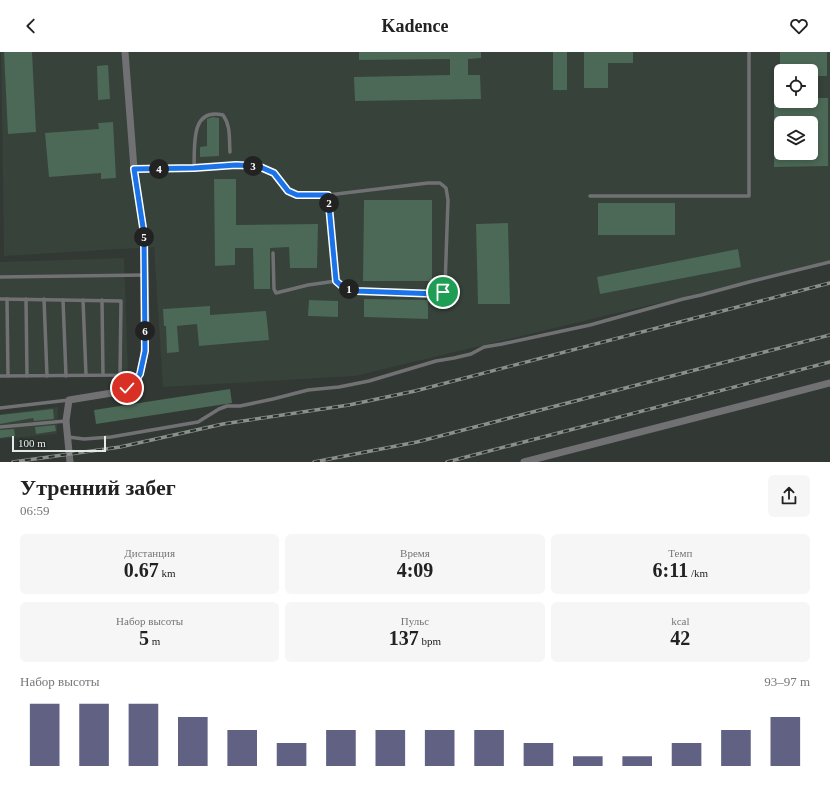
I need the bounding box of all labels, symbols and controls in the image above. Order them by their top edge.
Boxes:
icon: back [20,15,42,37]
icon: heart [788,15,810,37]
text: Kadence [382,16,449,36]
map controls [774,64,818,160]
button: locate [774,64,818,108]
button: layers [774,116,818,160]
pin: 3 [243,156,263,176]
pin: 4 [149,159,169,179]
text: 3 [250,160,256,172]
text: 4 [156,163,162,175]
pin: 2 [319,193,339,213]
text: 2 [326,197,332,209]
pin: 5 [134,227,154,247]
text: 5 [141,231,147,243]
pin [426,275,460,309]
pin: 1 [339,279,359,299]
icon: arrive [432,281,454,303]
text: 1 [346,283,352,295]
pin: 6 [135,321,155,341]
text: 6 [142,325,148,337]
pin [110,371,144,405]
icon: check [116,377,138,399]
scale bar [12,434,106,453]
text: 100 m [18,437,46,449]
text: Утренний забег [20,475,176,500]
button: share [768,475,810,517]
text: 06:59 [20,503,50,518]
text: Дистанция [124,547,175,559]
text: Время [400,547,430,559]
text: Темп [668,547,692,559]
text: 0.67 [124,559,159,581]
text: 4:09 [397,559,433,581]
text: 6:11 [653,559,688,581]
text: km [159,567,176,579]
text: /km [688,567,708,579]
text: Набор высоты [116,615,183,627]
text: Пульс [401,615,429,627]
text: kcal [671,615,689,627]
text: 5 [139,627,149,649]
text: 137 [389,627,419,649]
text: 42 [670,627,690,649]
text: m [149,635,160,647]
text: bpm [419,635,441,647]
text: Набор высоты [20,674,99,689]
text: 93–97 m [764,674,810,689]

